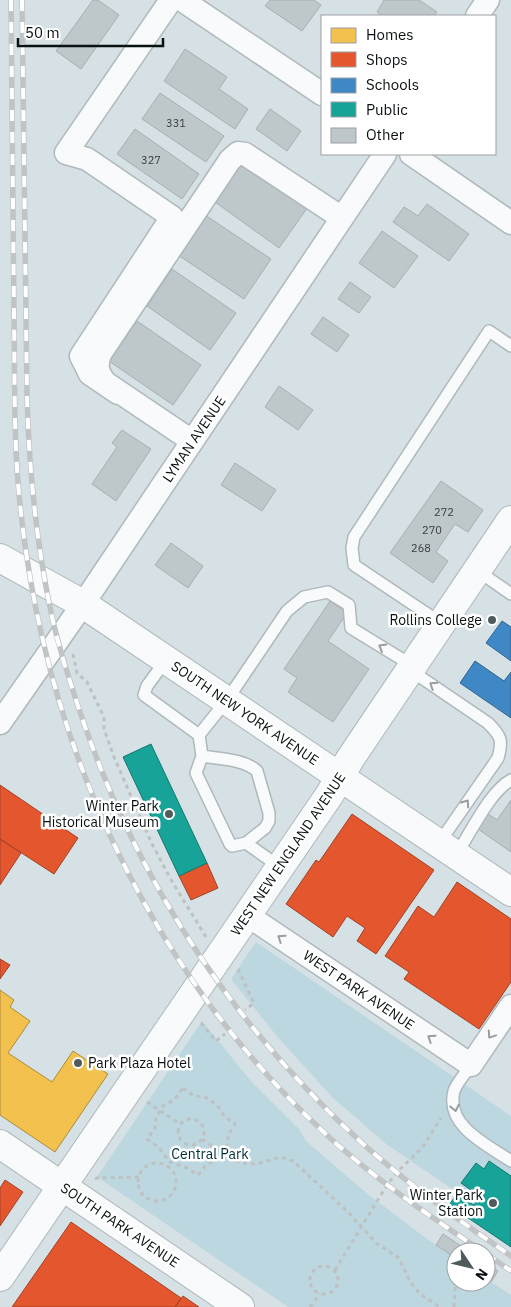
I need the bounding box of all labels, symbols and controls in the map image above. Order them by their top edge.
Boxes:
scale bar [18,15,162,47]
legend [321,15,496,155]
text: 50 m [25,23,60,42]
text: Homes [366,25,414,44]
text: Shops [366,50,408,69]
text: Schools [366,75,419,94]
text: Public [366,100,408,119]
house number: 331 [166,116,186,130]
text: Other [366,125,405,144]
house number: 327 [141,153,161,167]
street label: LYMAN AVENUE [158,392,230,486]
house number: 272 [434,505,454,519]
house number: 270 [422,523,442,537]
house number: 268 [411,541,431,555]
place label: Rollins College [390,611,482,629]
marker: Rollins College [486,614,498,626]
one-way arrow [379,643,388,653]
street label: SOUTH NEW YORK AVENUE [168,657,322,769]
one-way arrow [429,682,438,691]
street label: WEST NEW ENGLAND AVENUE [227,769,349,939]
place label: Winter Park Historical Museum [42,797,160,831]
one-way arrow [460,799,470,808]
marker: Winter Park Historical Museum [163,808,175,820]
one-way arrow [277,935,287,944]
street label: WEST PARK AVENUE [300,946,418,1034]
one-way arrow [488,1030,497,1039]
one-way arrow [427,1035,436,1044]
place label: Park Plaza Hotel [88,1054,191,1072]
marker: Park Plaza Hotel [72,1057,84,1069]
one-way arrow [449,1104,460,1113]
park label: Central Park [171,1145,249,1163]
street label: SOUTH PARK AVENUE [57,1179,183,1271]
place label: Winter Park Station [410,1186,484,1220]
marker: Winter Park Station [487,1197,499,1209]
north arrow [446,1242,496,1292]
text: N [471,1265,492,1284]

